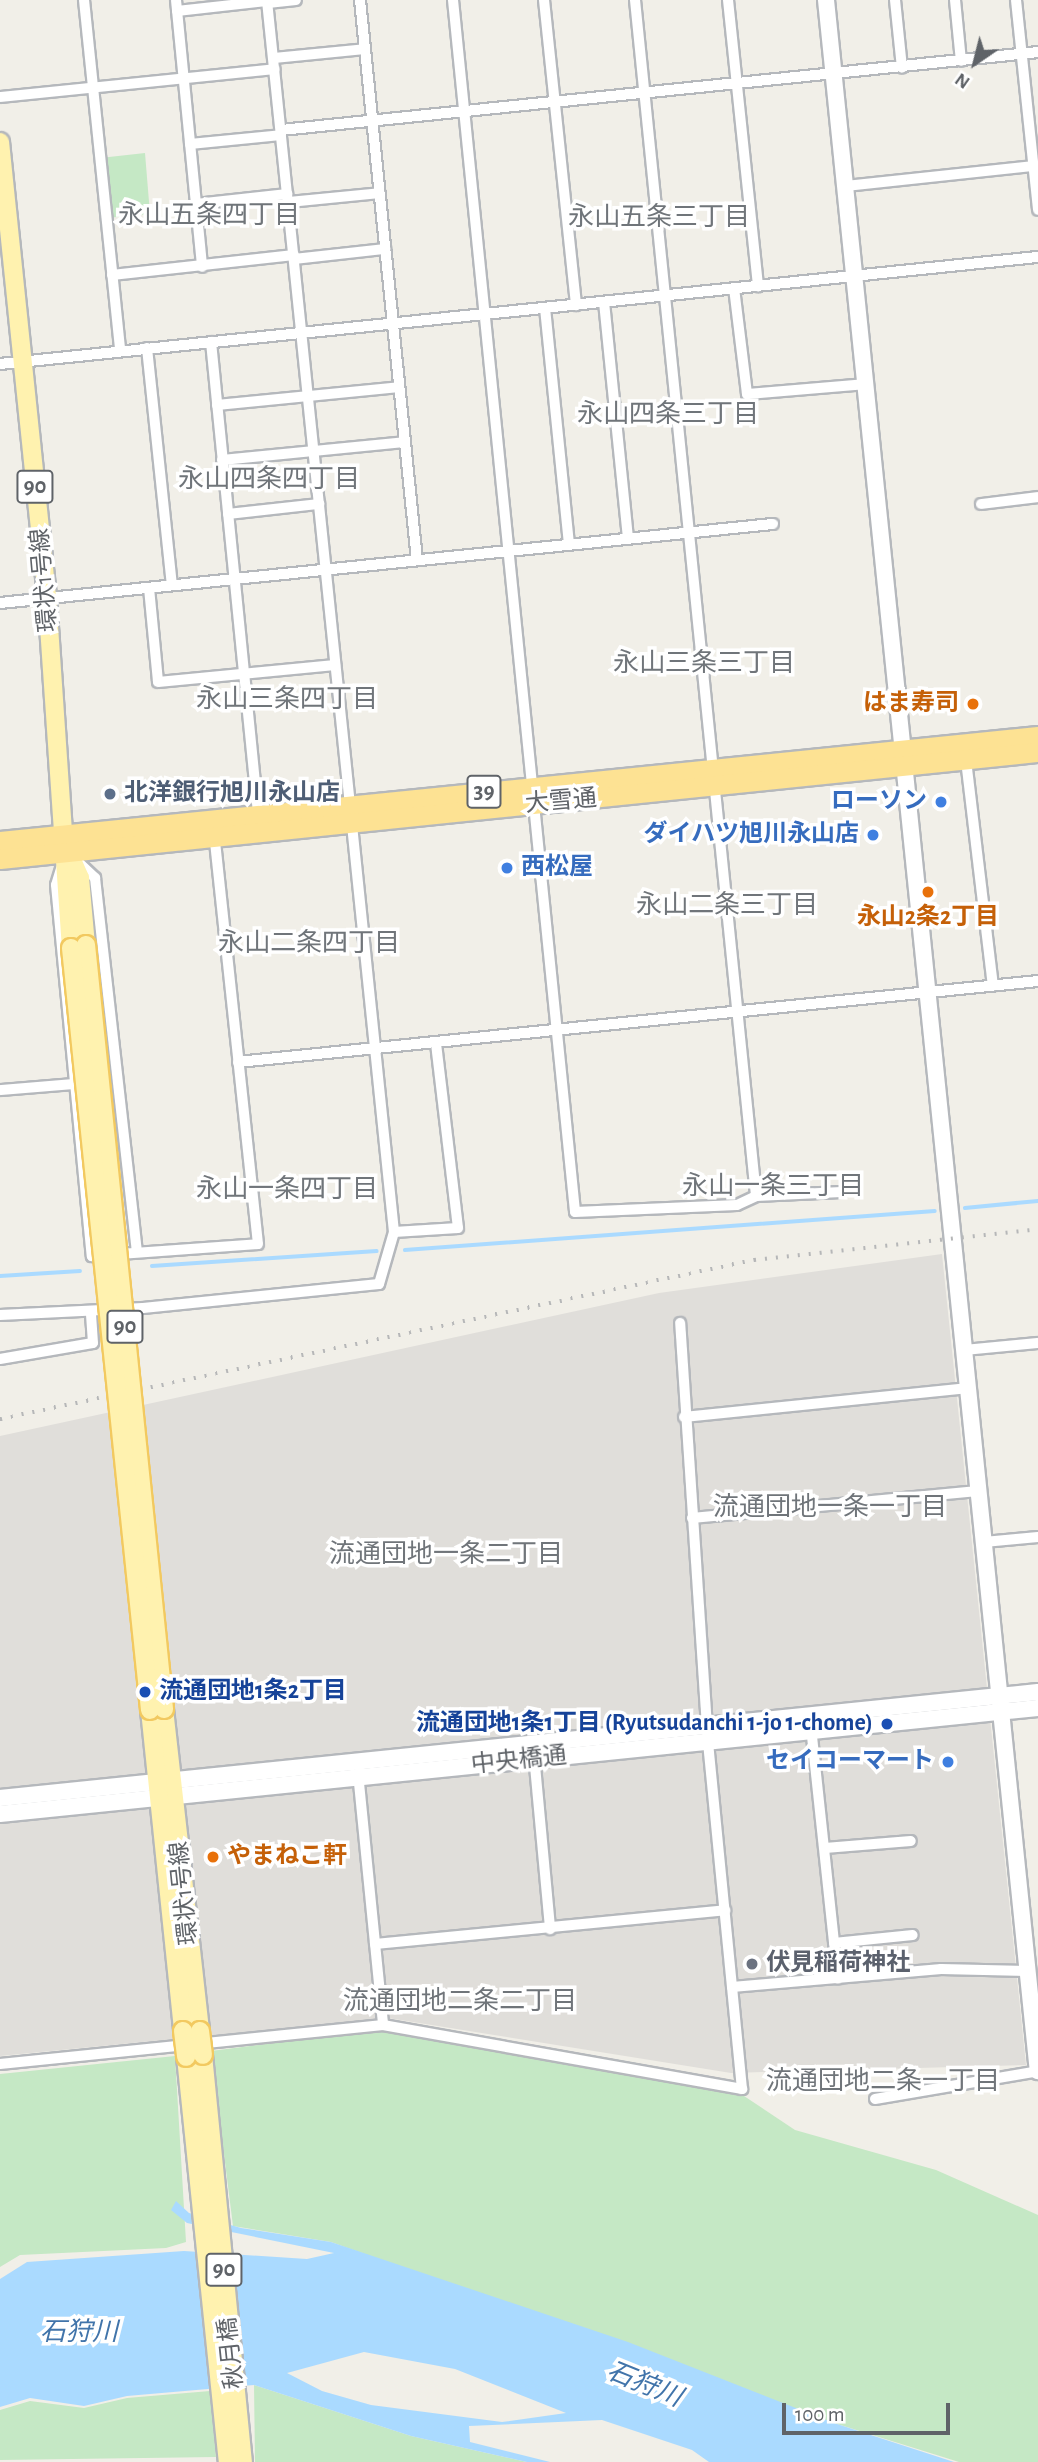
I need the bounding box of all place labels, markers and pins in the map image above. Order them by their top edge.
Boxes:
place label: はま寿司 [863,690,959,718]
marker: はま寿司 [965,696,981,712]
place label: 北洋銀行旭川永山店 [124,780,340,808]
marker: 北洋銀行旭川永山店 [102,786,118,802]
place label: ローソン [831,788,927,816]
marker: ローソン [933,794,949,810]
place label: ダイハツ旭川永山店 [643,821,859,849]
marker: ダイハツ旭川永山店 [865,827,881,843]
place label: 西松屋 [521,854,593,882]
marker: 西松屋 [499,860,515,876]
marker: 永山2条2丁目 [920,884,936,900]
place label: 永山2条2丁目 [857,904,999,932]
place label: 流通団地1条2丁目 [159,1678,347,1706]
marker: 流通団地1条2丁目 [137,1684,153,1700]
place label: 流通団地1条1丁目 (Ryutsudanchi 1-jo 1-chome) [416,1710,873,1738]
marker: 流通団地1条1丁目 (Ryutsudanchi 1-jo 1-chome) [879,1716,895,1732]
place label: セイコーマート [766,1748,934,1776]
marker: セイコーマート [940,1754,956,1770]
place label: やまねこ軒 [227,1843,347,1871]
marker: やまねこ軒 [205,1849,221,1865]
place label: 伏見稲荷神社 [766,1950,910,1978]
marker: 伏見稲荷神社 [744,1956,760,1972]

